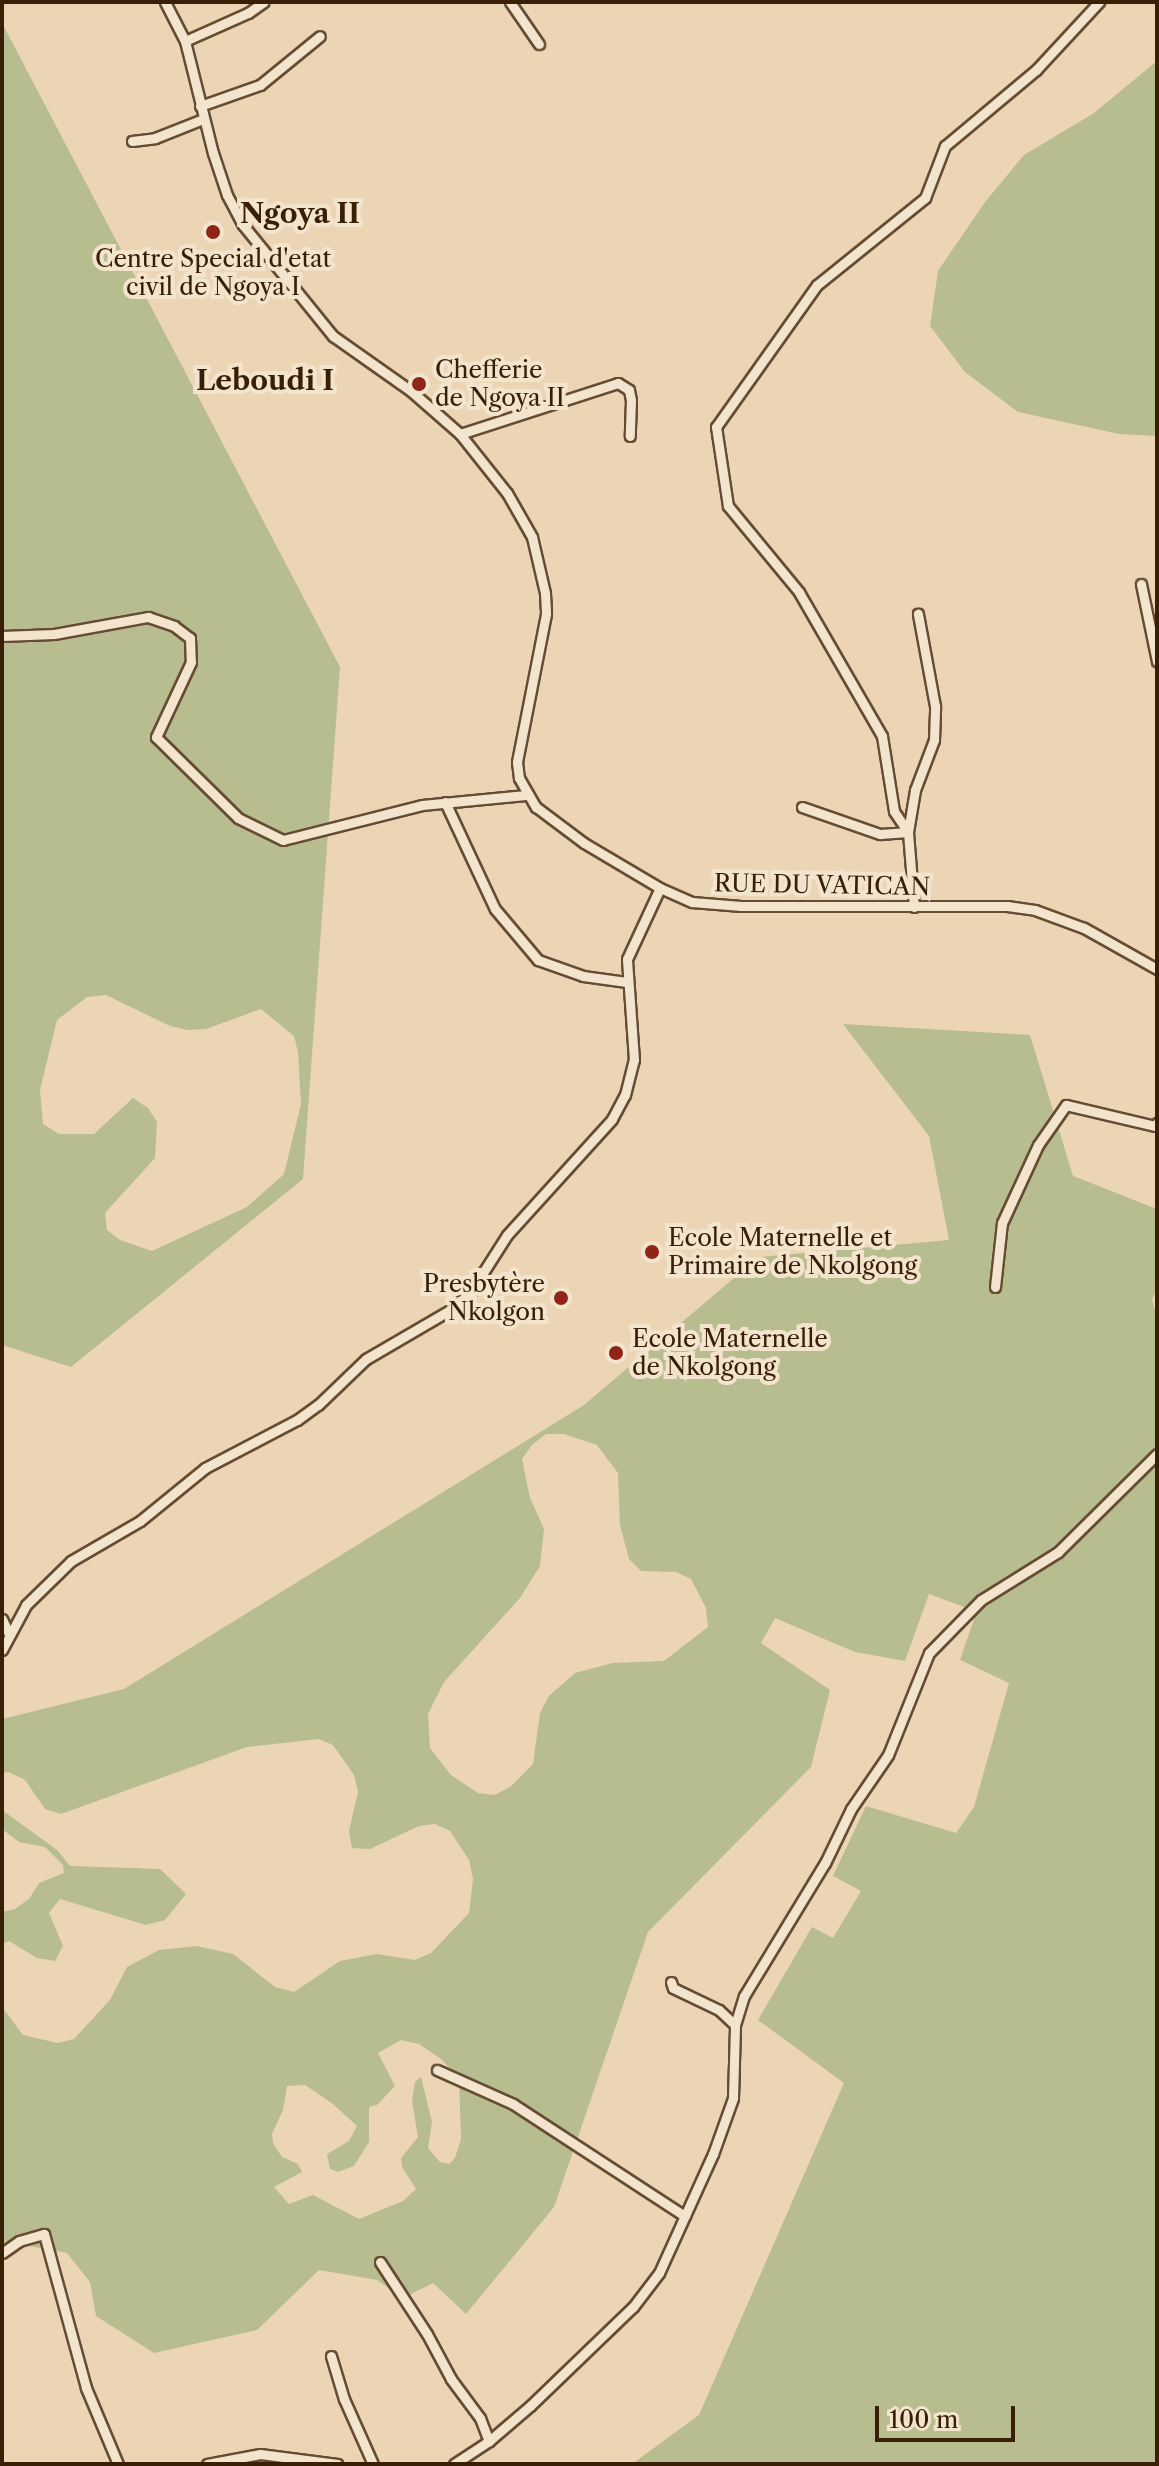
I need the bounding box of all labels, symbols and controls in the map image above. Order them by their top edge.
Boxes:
district label: Ngoya II [240,196,360,230]
marker: Centre Special d'etat civil de Ngoya I [204,223,222,241]
place label: Centre Special d'etat civil de Ngoya I [95,245,331,301]
place label: Chefferie de Ngoya II [435,356,565,412]
district label: Leboudi I [196,363,334,397]
marker: Chefferie de Ngoya II [410,375,428,393]
street label: RUE DU VATICAN [713,869,931,901]
place label: Ecole Maternelle et Primaire de Nkolgong [668,1224,917,1280]
marker: Ecole Maternelle et Primaire de Nkolgong [643,1243,661,1261]
place label: Presbytère Nkolgon [423,1270,545,1326]
marker: Presbytère Nkolgon [552,1289,570,1307]
place label: Ecole Maternelle de Nkolgong [632,1325,828,1381]
marker: Ecole Maternelle de Nkolgong [607,1344,625,1362]
scale bar [879,2390,1019,2440]
text: 100 m [889,2405,958,2434]

